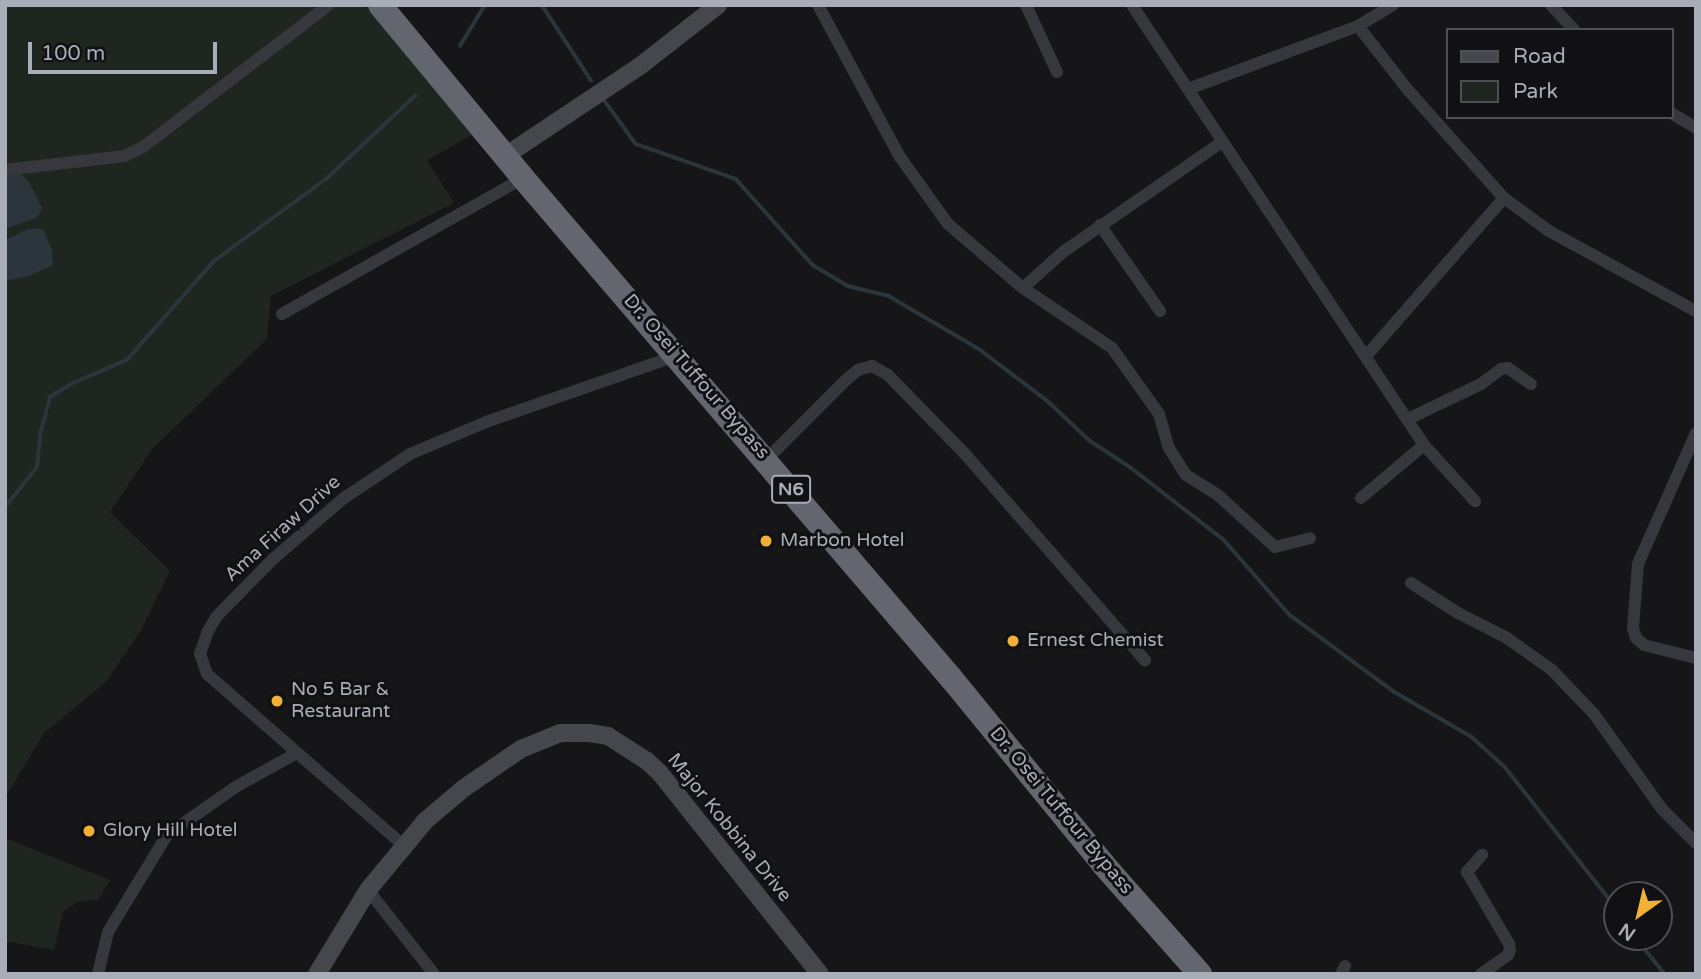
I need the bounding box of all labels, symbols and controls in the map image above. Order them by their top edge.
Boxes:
scale bar [32,28,220,72]
legend [1446,28,1673,119]
text: 100 m [41,41,105,66]
text: Road [1513,44,1566,69]
text: Park [1513,79,1558,104]
street label: Dr. Osei Tuffour Bypass [618,290,774,464]
street label: Ama Firaw Drive [220,471,346,587]
road number: N6 [770,475,812,504]
place label: Marbon Hotel [780,530,905,552]
marker: Marbon Hotel [758,533,774,549]
place label: Ernest Chemist [1027,630,1164,652]
marker: Ernest Chemist [1005,633,1021,649]
place label: No 5 Bar & Restaurant [291,679,390,723]
marker: No 5 Bar & Restaurant [269,693,285,709]
street label: Dr. Osei Tuffour Bypass [984,723,1138,899]
street label: Major Kobbina Drive [662,749,796,907]
place label: Glory Hill Hotel [103,820,238,842]
marker: Glory Hill Hotel [81,823,97,839]
north arrow [1603,881,1673,951]
text: N [1615,918,1640,945]

